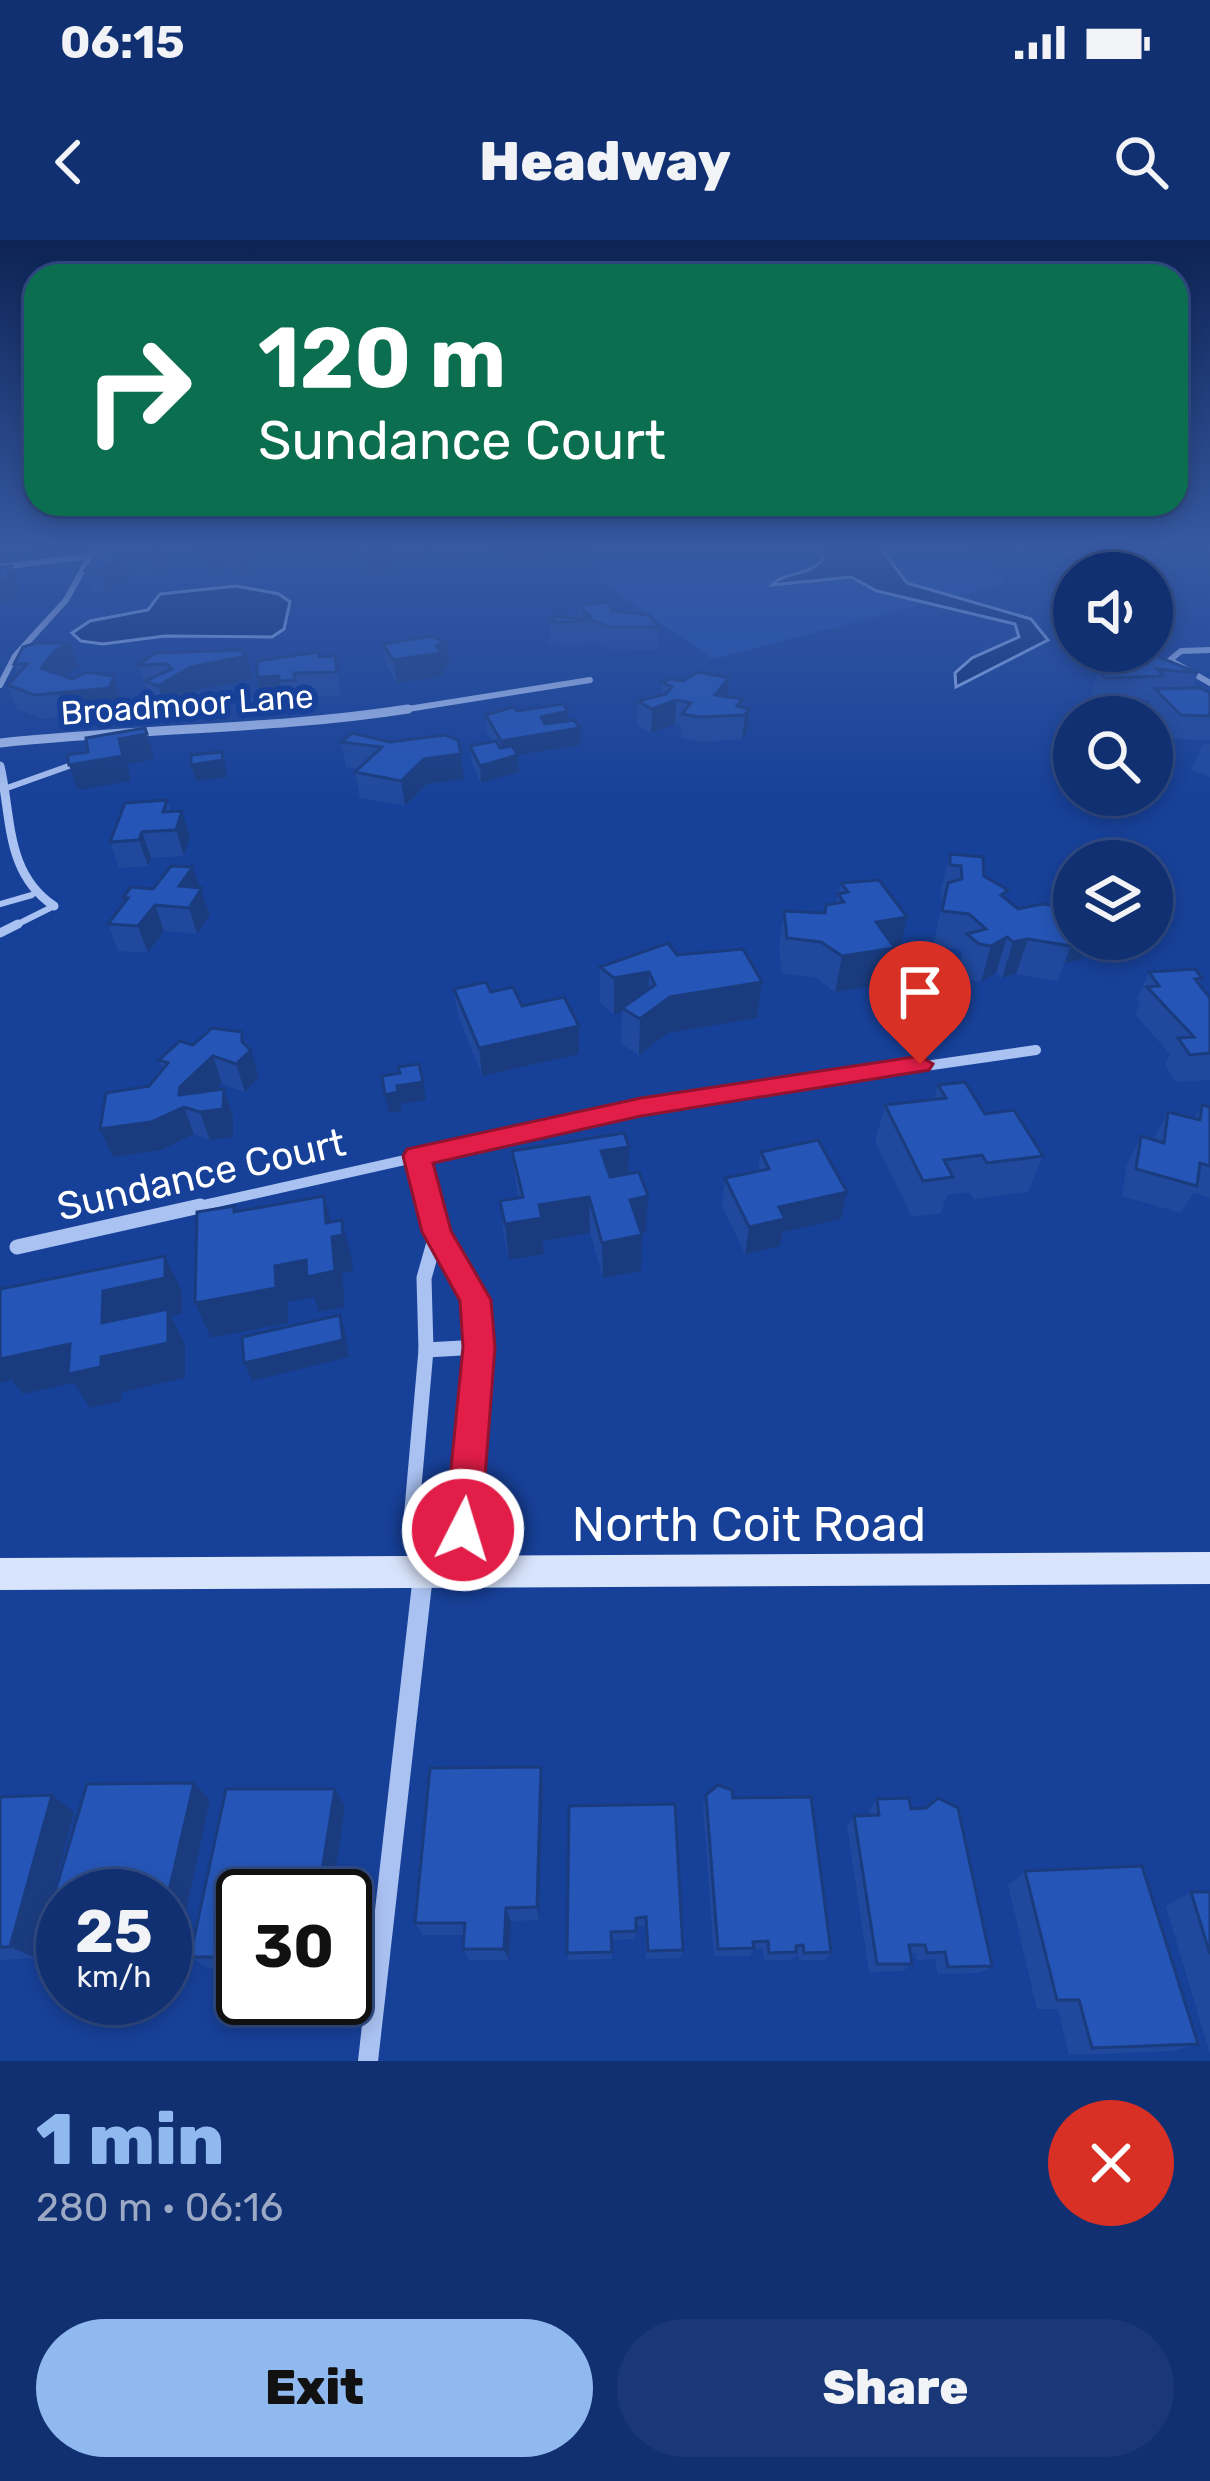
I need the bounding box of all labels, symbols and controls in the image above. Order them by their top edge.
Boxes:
text: 06:15 [60,16,184,69]
icon: back [36,129,102,195]
icon: search [1108,129,1174,195]
text: Headway [479,130,731,194]
text: 120 m [258,308,506,408]
icon: right [60,312,216,468]
text: Sundance Court [258,409,666,473]
map controls [1053,552,1173,960]
button: sound [1053,552,1173,672]
street label: Broadmoor Lane [59,676,315,733]
button: search [1053,696,1173,816]
button: layers [1053,840,1173,960]
pin [869,941,971,1064]
icon: arrive [887,959,953,1025]
street label: Sundance Court [53,1119,350,1231]
position arrow [400,1467,526,1593]
street label: North Coit Road [572,1496,926,1553]
speed limit sign: 30 [216,1869,372,2025]
text: 25 [75,1896,153,1967]
text: km/h [77,1959,151,1995]
text: 1 min [36,2097,224,2182]
button: close [1048,2100,1174,2226]
text: 280 m · 06:16 [36,2185,283,2231]
button: Exit [36,2319,593,2457]
button: Share [617,2319,1174,2457]

